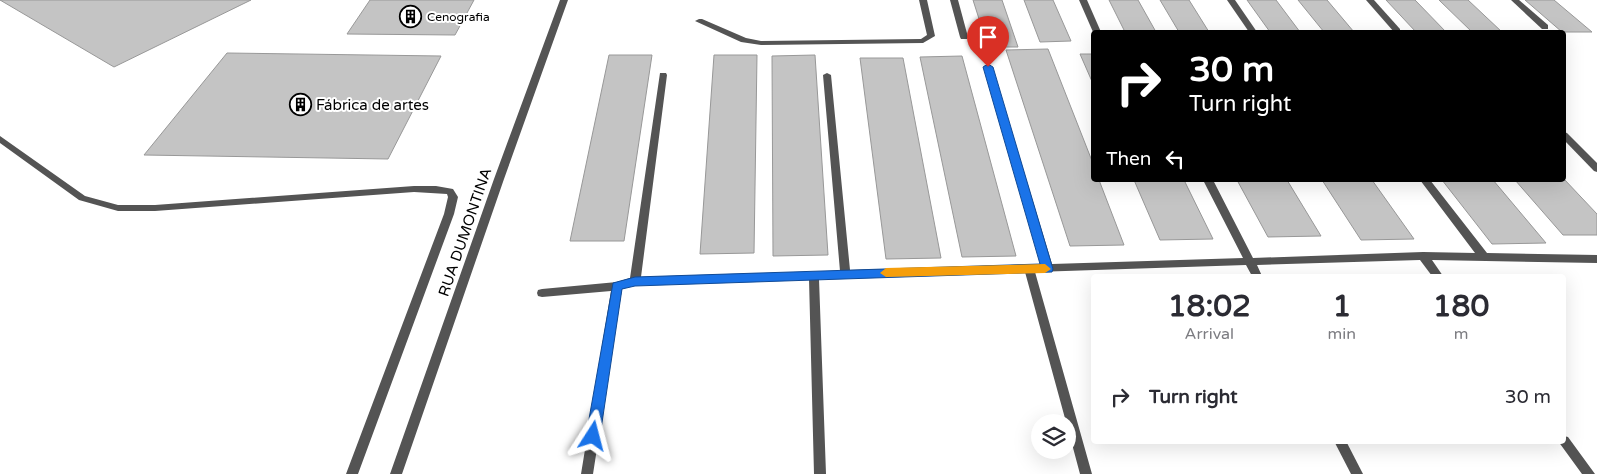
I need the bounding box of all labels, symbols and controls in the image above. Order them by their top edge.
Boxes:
building icon: Cenografia [399,5,423,29]
place label: Cenografia [427,10,490,24]
pin [967,16,1009,67]
icon: arrive [974,23,1002,51]
text: 30 m [1189,49,1274,91]
icon: right [1106,50,1171,115]
text: Turn right [1189,91,1291,117]
building icon: Fábrica de artes [288,93,312,117]
place label: Fábrica de artes [316,96,429,114]
icon: left [1161,145,1189,173]
text: Then [1106,148,1151,170]
street label: RUA DUMONTINA [435,165,495,299]
text: 18:02 [1168,288,1251,325]
text: 1 [1332,288,1351,325]
text: 180 [1433,288,1489,325]
text: Arrival [1185,324,1234,344]
text: min [1328,324,1356,344]
text: m [1454,324,1468,344]
icon: right [1106,383,1134,411]
text: Turn right [1149,386,1237,408]
text: 30 m [1505,386,1551,408]
position arrow [566,409,618,461]
map controls [1031,414,1076,459]
button: layers [1031,414,1076,459]

